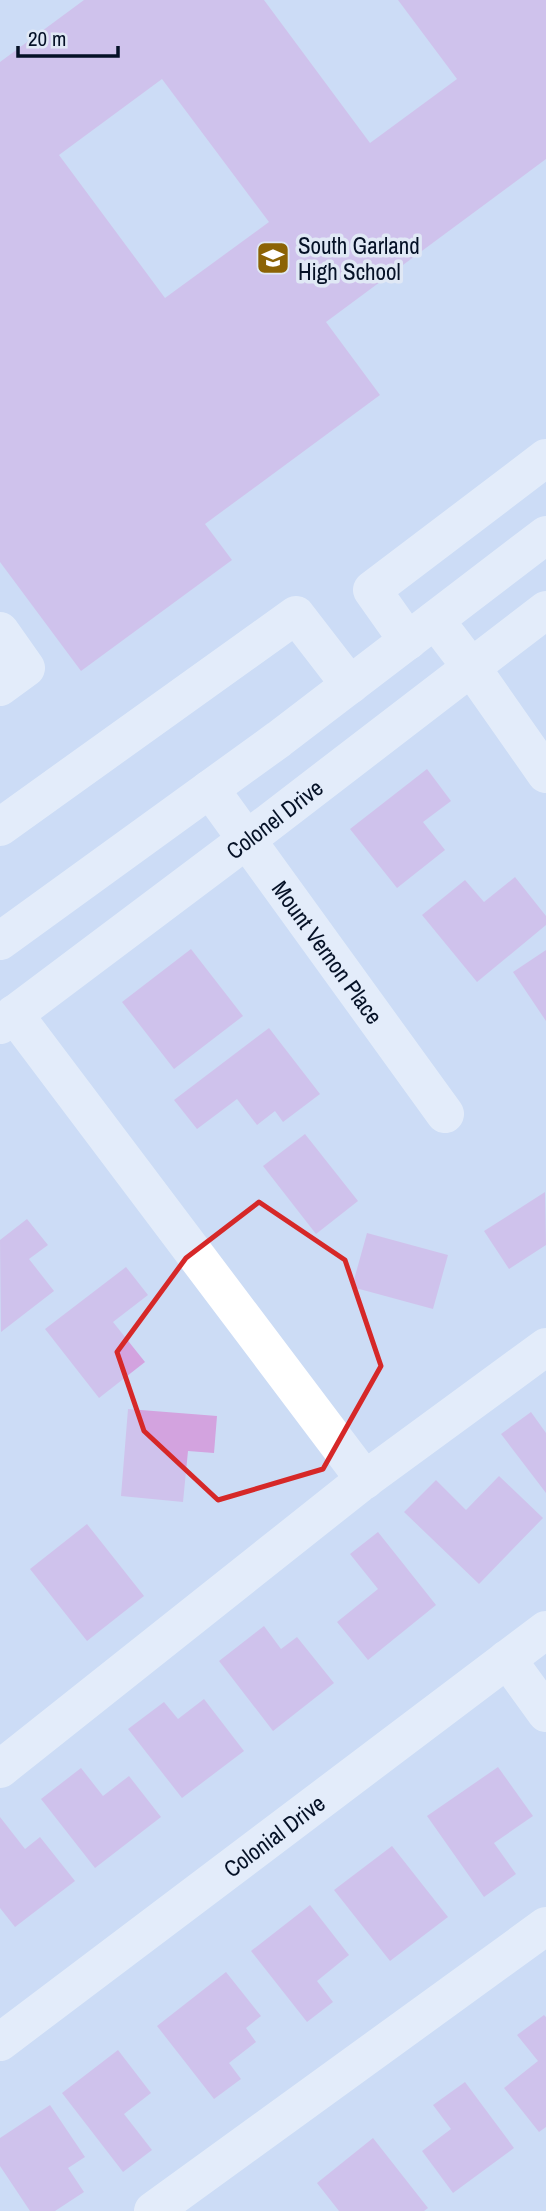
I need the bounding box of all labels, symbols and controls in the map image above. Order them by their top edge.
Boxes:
scale bar [18,14,117,58]
text: 20 m [28,24,66,53]
place label: South Garland High School [298,230,420,287]
school or university icon: South Garland High School [254,239,292,277]
street label: Colonel Drive [219,772,329,866]
street label: Mount Vernon Place [265,874,390,1030]
street label: Colonial Drive [217,1787,331,1884]

